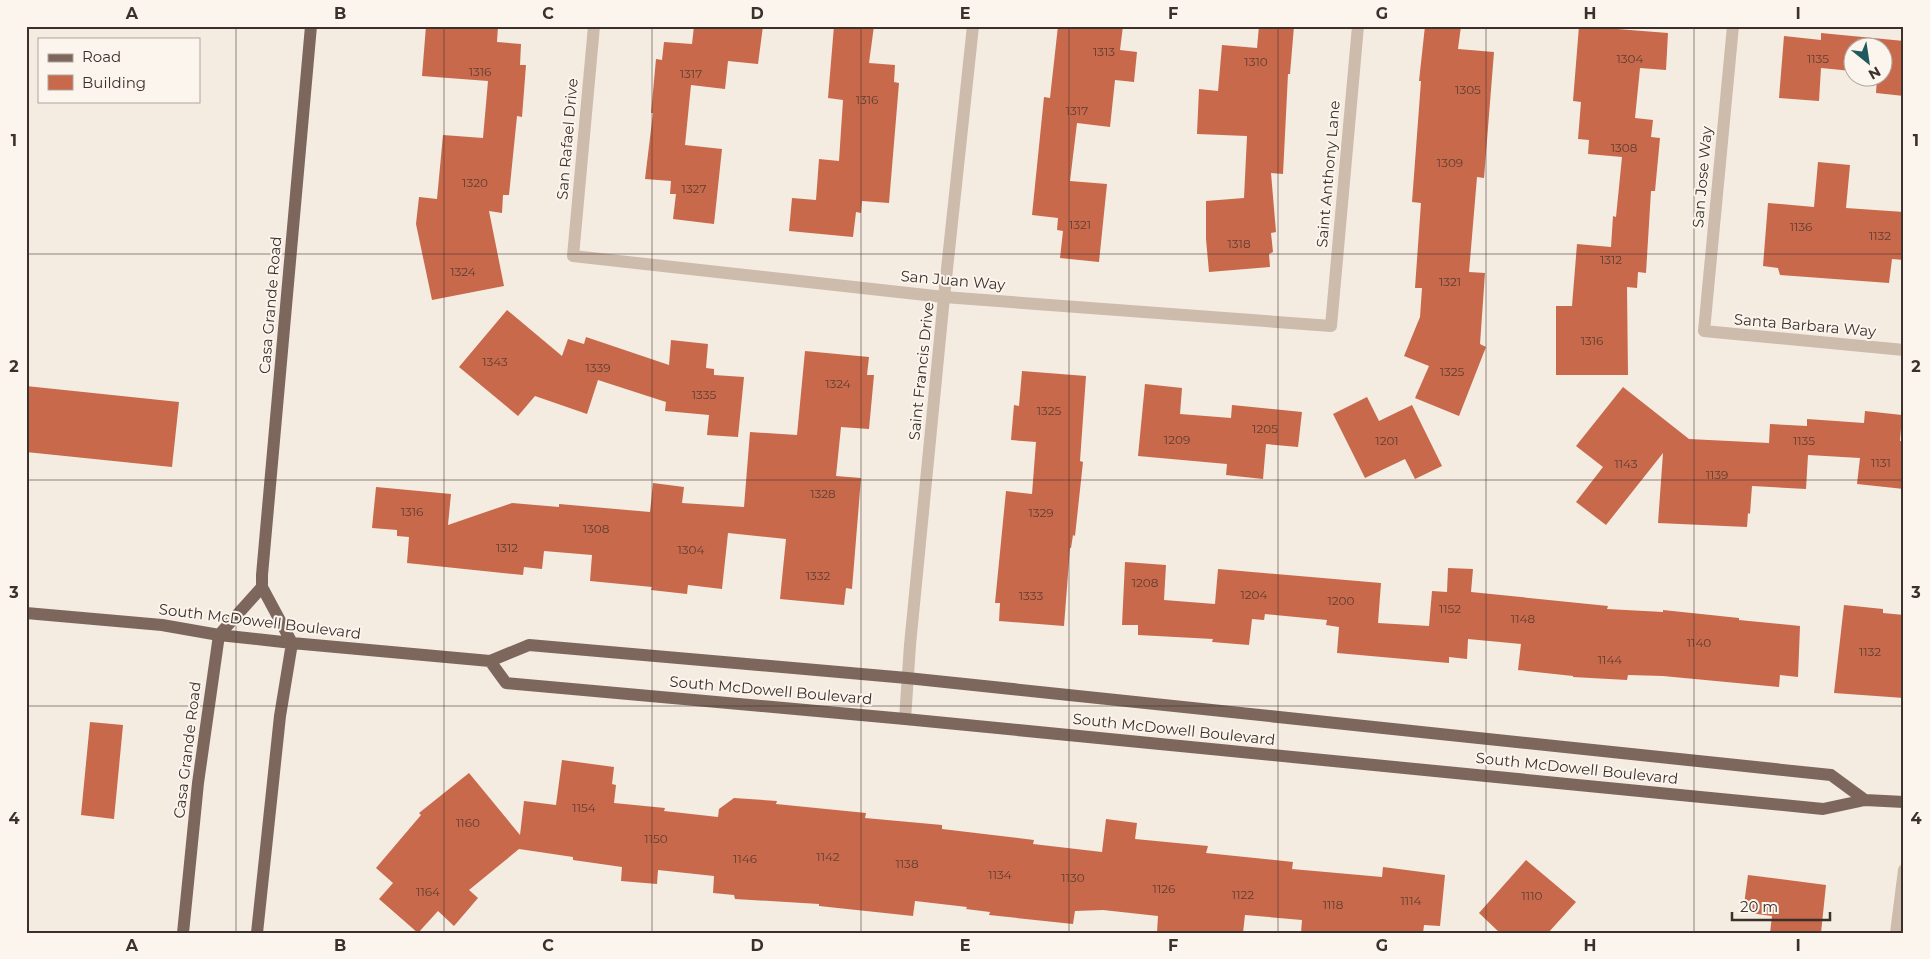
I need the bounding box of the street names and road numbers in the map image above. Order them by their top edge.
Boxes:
street label: San Rafael Drive [552,77,582,201]
street label: Saint Anthony Lane [1312,100,1344,248]
street label: San Jose Way [1688,125,1716,229]
street label: Casa Grande Road [255,236,285,374]
street label: San Juan Way [900,266,1007,294]
street label: Saint Francis Drive [904,301,938,441]
street label: Santa Barbara Way [1733,309,1878,341]
street label: South McDowell Boulevard [158,599,362,643]
street label: South McDowell Boulevard [669,672,873,708]
street label: Casa Grande Road [169,680,205,820]
street label: South McDowell Boulevard [1072,709,1276,749]
street label: South McDowell Boulevard [1475,748,1679,788]

